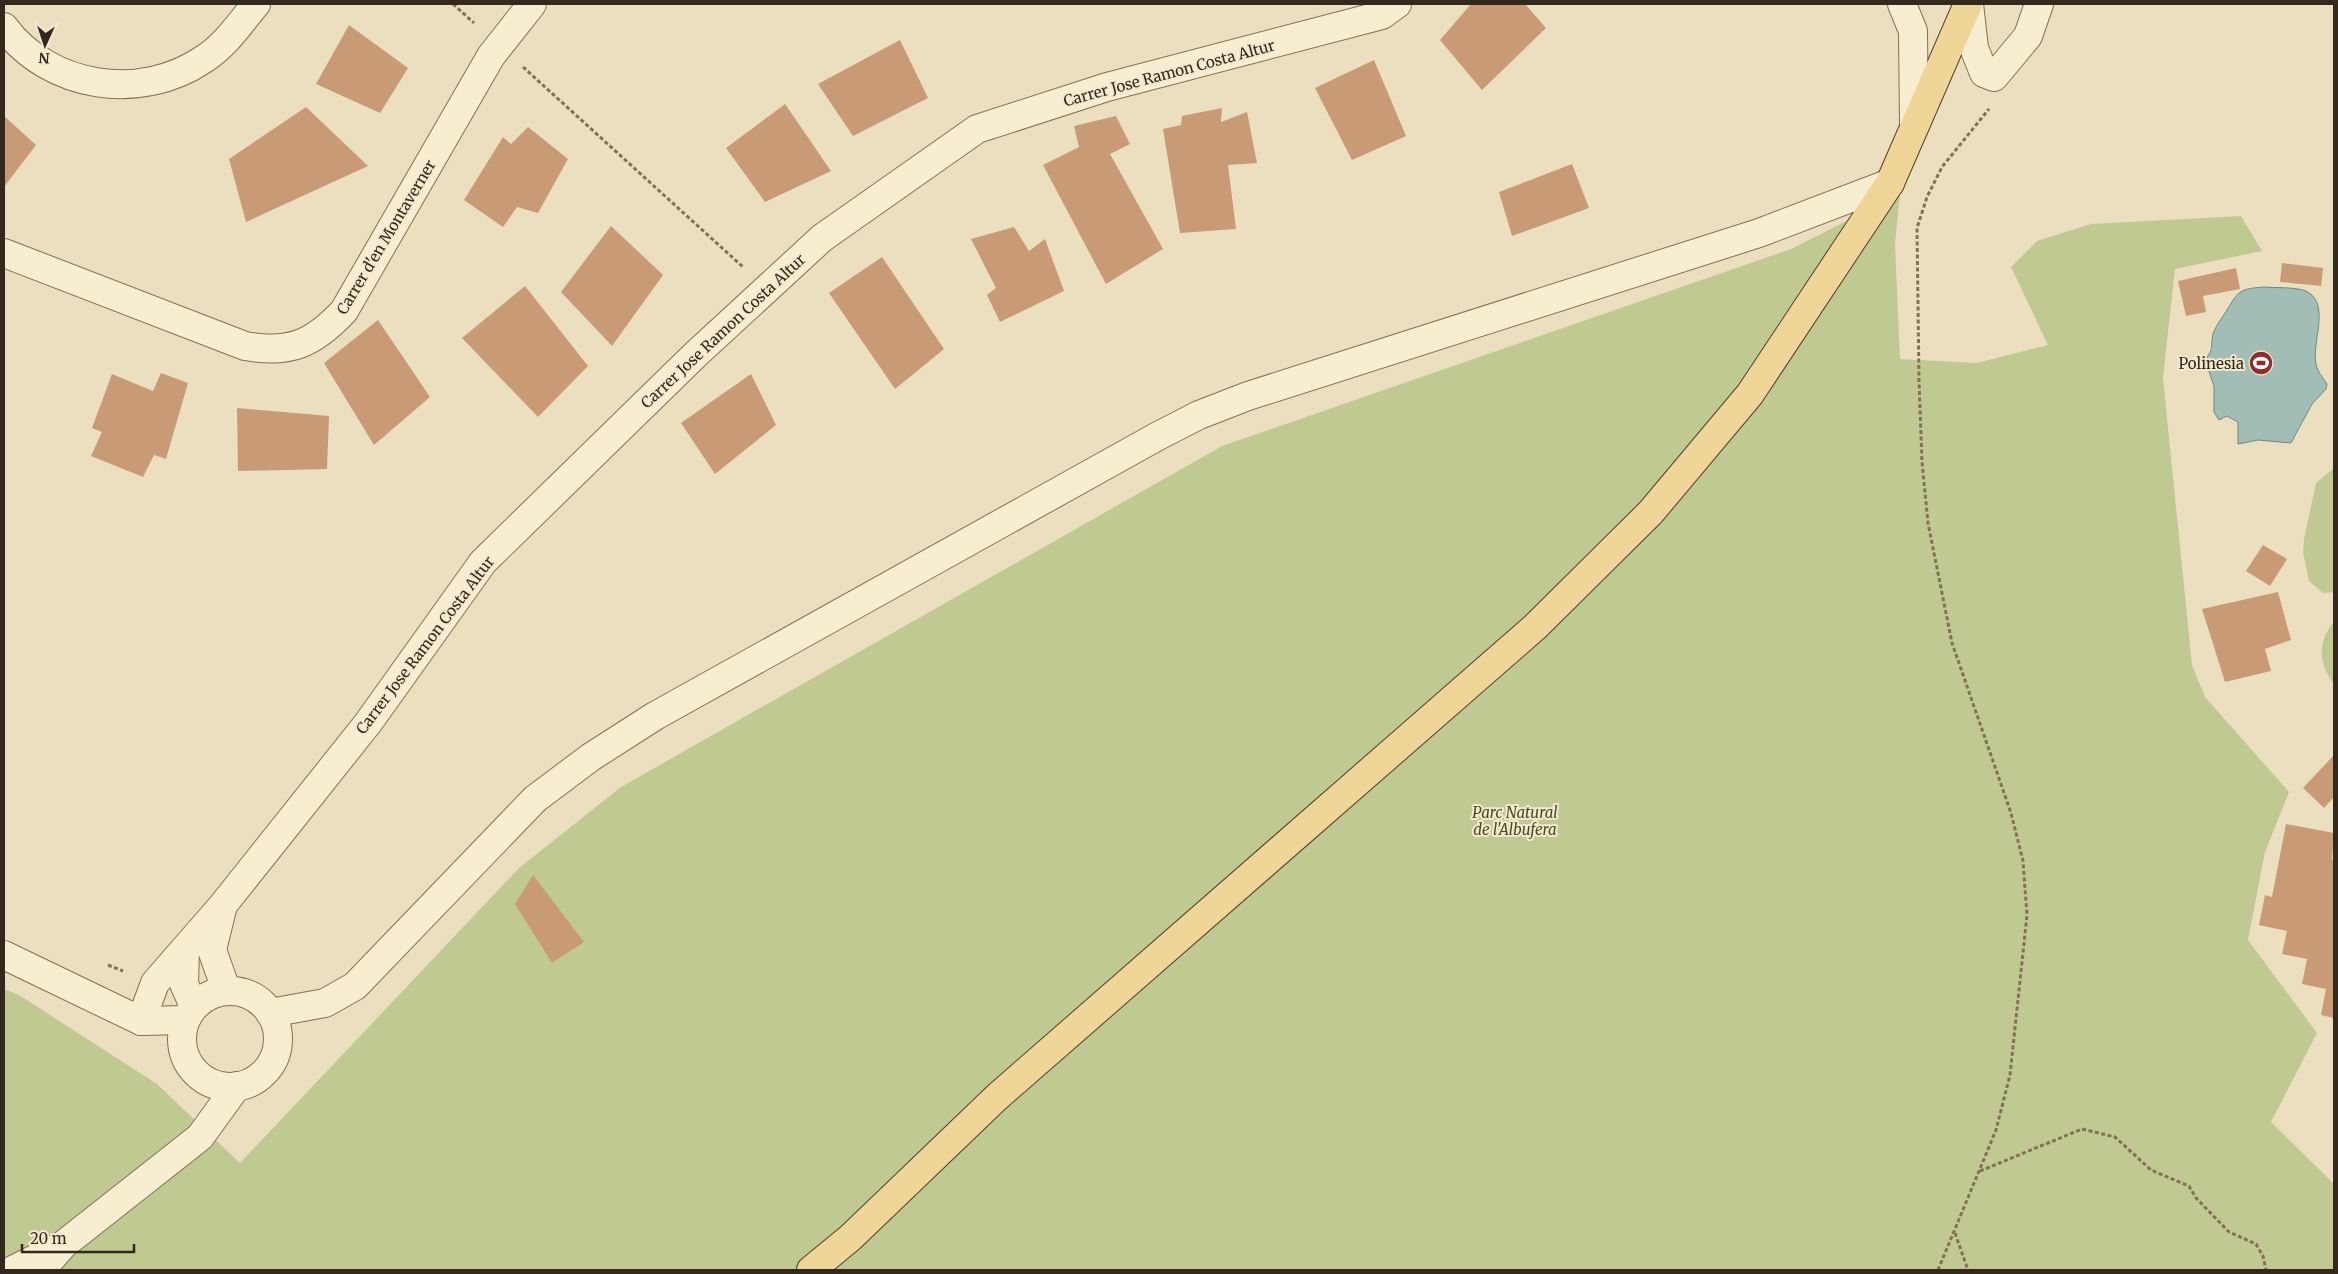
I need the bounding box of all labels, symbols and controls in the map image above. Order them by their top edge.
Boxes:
north arrow [20,20,70,70]
street label: Carrer Jose Ramon Costa Altur [1061,36,1277,110]
text: N [38,49,50,67]
street label: Carrer d'en Montaverner [332,156,440,318]
street label: Carrer Jose Ramon Costa Altur [637,250,809,412]
sports icon: Polinesia [2248,350,2274,376]
place label: Polinesia [2178,354,2244,373]
street label: Carrer Jose Ramon Costa Altur [352,552,498,738]
park label: Parc Natural de l'Albufera [1472,803,1558,839]
scale bar [22,1222,135,1254]
text: 20 m [30,1229,67,1248]

